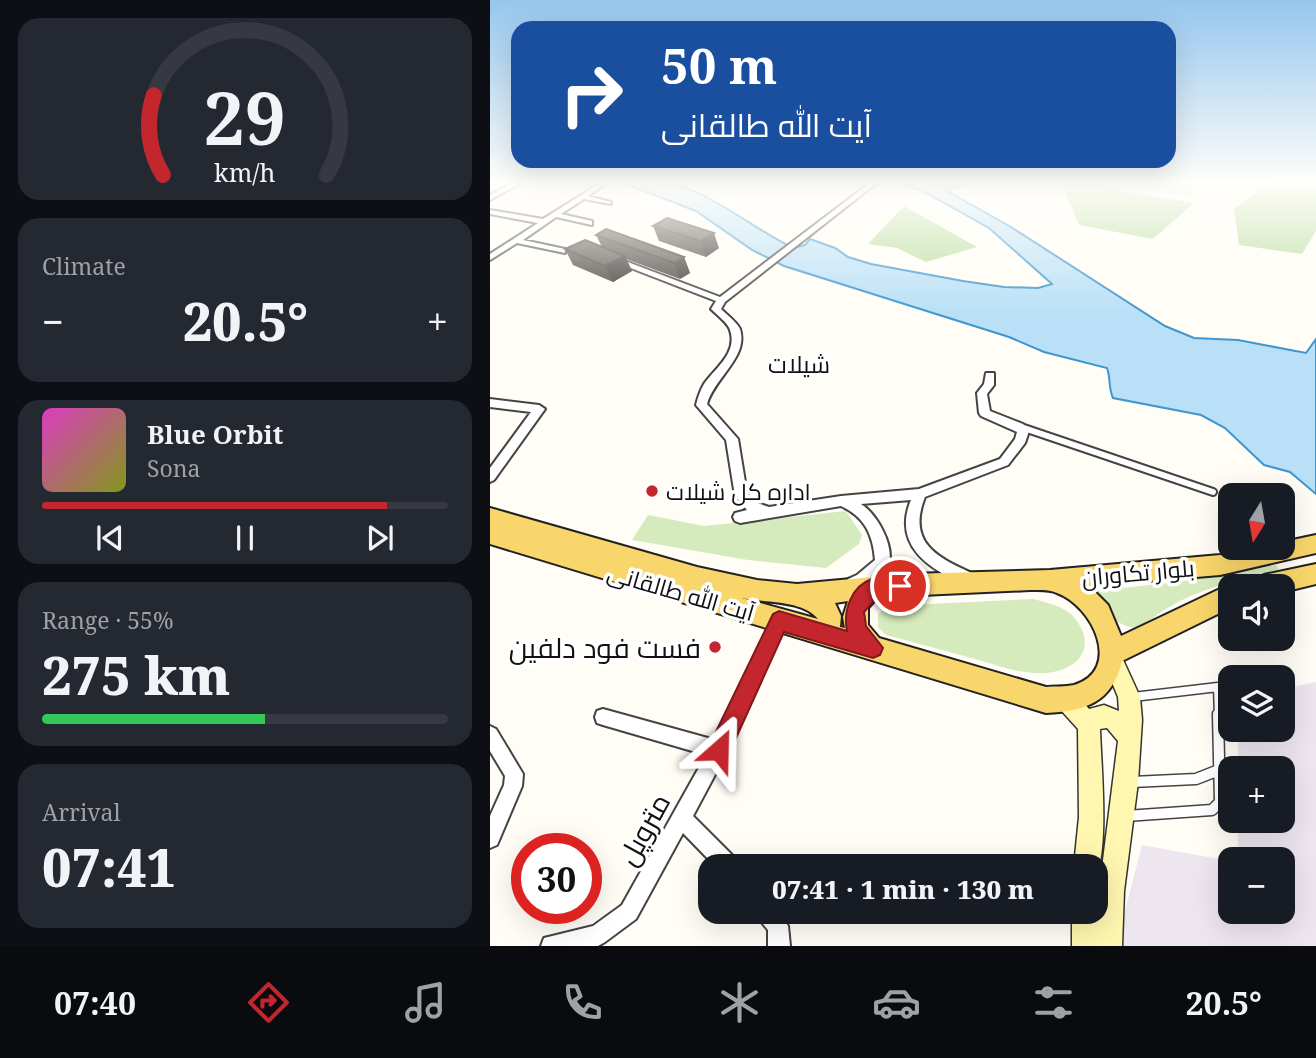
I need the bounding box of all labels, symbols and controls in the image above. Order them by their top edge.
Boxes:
text: 50 m [661,32,777,98]
icon: right [546,49,637,140]
text: 29 [204,67,286,166]
text: آیت الله طالقانی [661,103,872,146]
text: km/h [214,155,276,189]
text: Climate [42,250,126,282]
text: 20.5° [183,285,308,356]
text: − [42,295,64,347]
text: + [427,295,448,347]
district label: شیلات [768,347,830,380]
text: Blue Orbit [147,416,283,452]
text: Sona [147,452,201,484]
place label: اداره کل شیلات [666,475,811,507]
marker: اداره کل شیلات [644,483,660,499]
north arrow [1218,483,1295,560]
map controls [1218,483,1295,924]
icon: previous [91,519,129,557]
icon: pause [226,519,264,557]
icon: next [361,519,399,557]
street label: بلوار تکاوران [1080,551,1196,593]
street label: آیت الله طالقانی [604,556,758,628]
pin [870,556,930,616]
icon: arrive [881,567,919,605]
button: sound [1218,574,1295,651]
text: Range · 55% [42,604,174,636]
place label: فست فود دلفین [509,628,701,666]
text: 275 km [42,639,230,710]
marker: فست فود دلفین [707,639,723,655]
button: layers [1218,665,1295,742]
position arrow [682,713,756,787]
button: + [1218,756,1295,833]
street label: متروپل [608,786,679,872]
text: Arrival [42,796,121,828]
text: 07:41 [42,831,176,902]
speed limit sign: 30 [511,833,602,924]
button: − [1218,847,1295,924]
text: 07:41 · 1 min · 130 m [772,871,1034,907]
icon: directions [244,978,293,1027]
icon: music [401,978,450,1027]
icon: phone [558,978,607,1027]
icon: climate [715,978,764,1027]
icon: car [872,978,921,1027]
icon: filters [1029,978,1078,1027]
text: 07:40 [54,981,136,1024]
text: 20.5° [1185,981,1262,1024]

